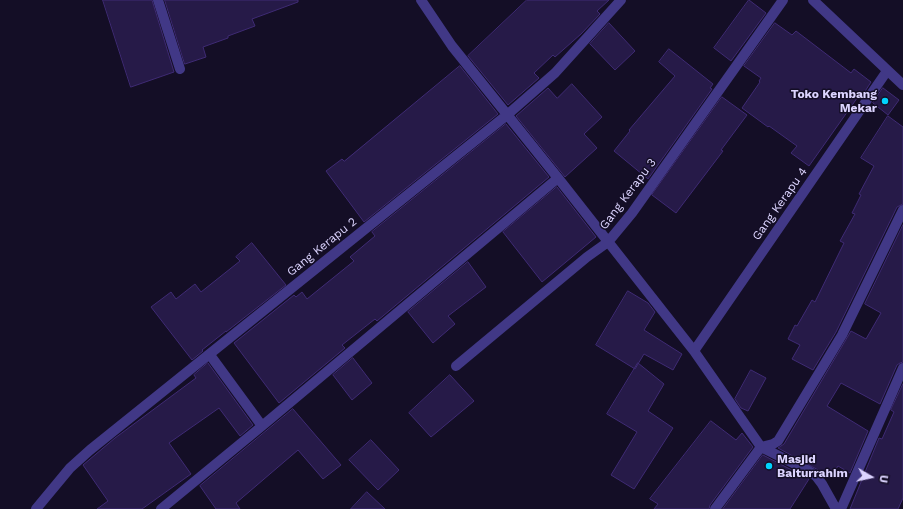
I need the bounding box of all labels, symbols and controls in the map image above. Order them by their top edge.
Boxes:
place label: Toko Kembang Mekar [791,87,877,115]
marker: Toko Kembang Mekar [880,96,890,106]
street label: Gang Kerapu 3 [597,156,659,232]
street label: Gang Kerapu 4 [750,165,810,243]
street label: Gang Kerapu 2 [284,215,360,279]
place label: Masjid Baiturrahim [777,452,848,480]
north arrow [851,457,891,497]
marker: Masjid Baiturrahim [764,461,774,471]
text: U [876,474,890,484]

